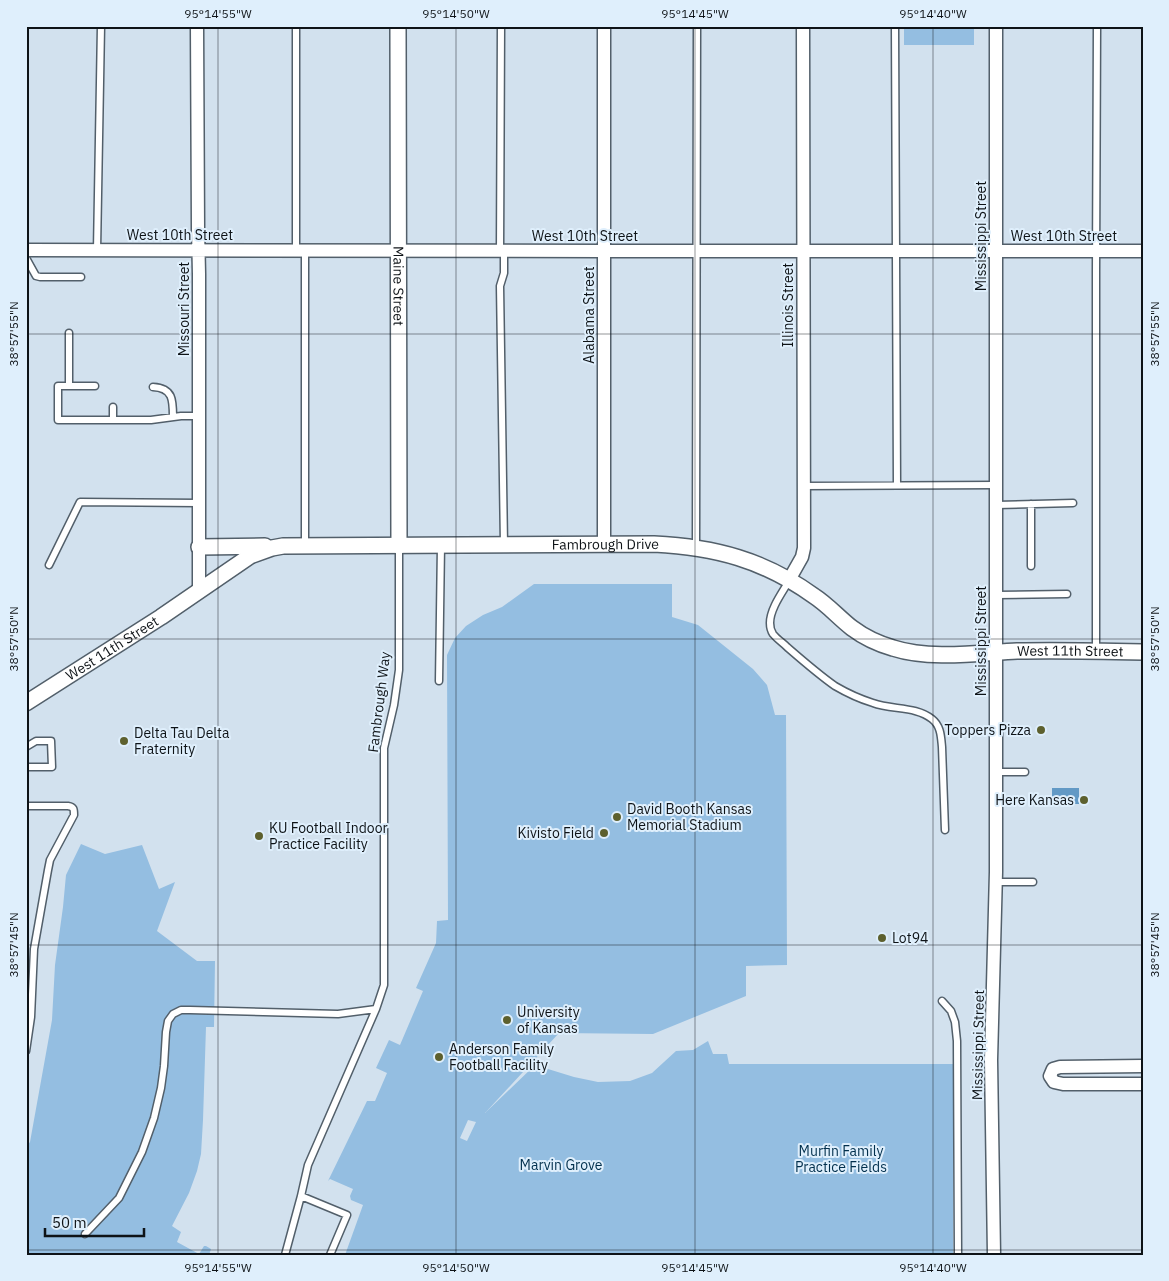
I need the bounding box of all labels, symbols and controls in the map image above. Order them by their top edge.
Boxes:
text: 95°14'55"W [184,6,252,21]
text: 95°14'50"W [422,6,490,21]
text: 95°14'45"W [661,6,729,21]
text: 95°14'40"W [899,6,967,21]
street label: Mississippi Street [972,181,990,291]
street label: West 10th Street [127,226,233,244]
street label: West 10th Street [532,227,638,245]
street label: West 10th Street [1011,227,1117,245]
street label: Maine Street [389,246,408,326]
street label: Missouri Street [175,262,193,356]
street label: Illinois Street [779,263,797,347]
street label: Alabama Street [580,266,598,364]
text: 38°57'55"N [6,301,21,367]
text: 38°57'55"N [1147,301,1162,367]
street label: Fambrough Drive [552,535,660,554]
street label: Mississippi Street [972,586,990,696]
text: 38°57'50"N [6,606,21,672]
text: 38°57'50"N [1147,606,1162,672]
street label: West 11th Street [62,612,162,684]
street label: West 11th Street [1017,642,1124,661]
street label: Fambrough Way [364,651,394,753]
place label: Toppers Pizza [944,721,1032,739]
place label: Delta Tau Delta Fraternity [134,724,230,758]
marker: Toppers Pizza [1035,724,1047,736]
marker: Delta Tau Delta Fraternity [118,735,130,747]
place label: Here Kansas [995,791,1074,809]
marker: Here Kansas [1078,794,1090,806]
place label: David Booth Kansas Memorial Stadium [627,800,752,834]
marker: David Booth Kansas Memorial Stadium [611,811,623,823]
place label: KU Football Indoor Practice Facility [269,819,388,853]
place label: Kivisto Field [518,824,594,842]
marker: Kivisto Field [598,827,610,839]
marker: KU Football Indoor Practice Facility [253,830,265,842]
text: 38°57'45"N [6,912,21,978]
text: 38°57'45"N [1147,912,1162,978]
place label: Lot94 [892,929,928,947]
marker: Lot94 [876,932,888,944]
street label: Mississippi Street [968,990,988,1100]
place label: University of Kansas [517,1003,580,1037]
marker: University of Kansas [501,1014,513,1026]
place label: Anderson Family Football Facility [449,1040,554,1074]
marker: Anderson Family Football Facility [433,1051,445,1063]
park label: Murfin Family Practice Fields [795,1142,887,1176]
park label: Marvin Grove [520,1156,603,1174]
scale bar [45,1206,144,1238]
text: 50 m [52,1213,87,1232]
text: 95°14'55"W [184,1260,252,1275]
text: 95°14'50"W [422,1260,490,1275]
text: 95°14'45"W [661,1260,729,1275]
text: 95°14'40"W [899,1260,967,1275]

